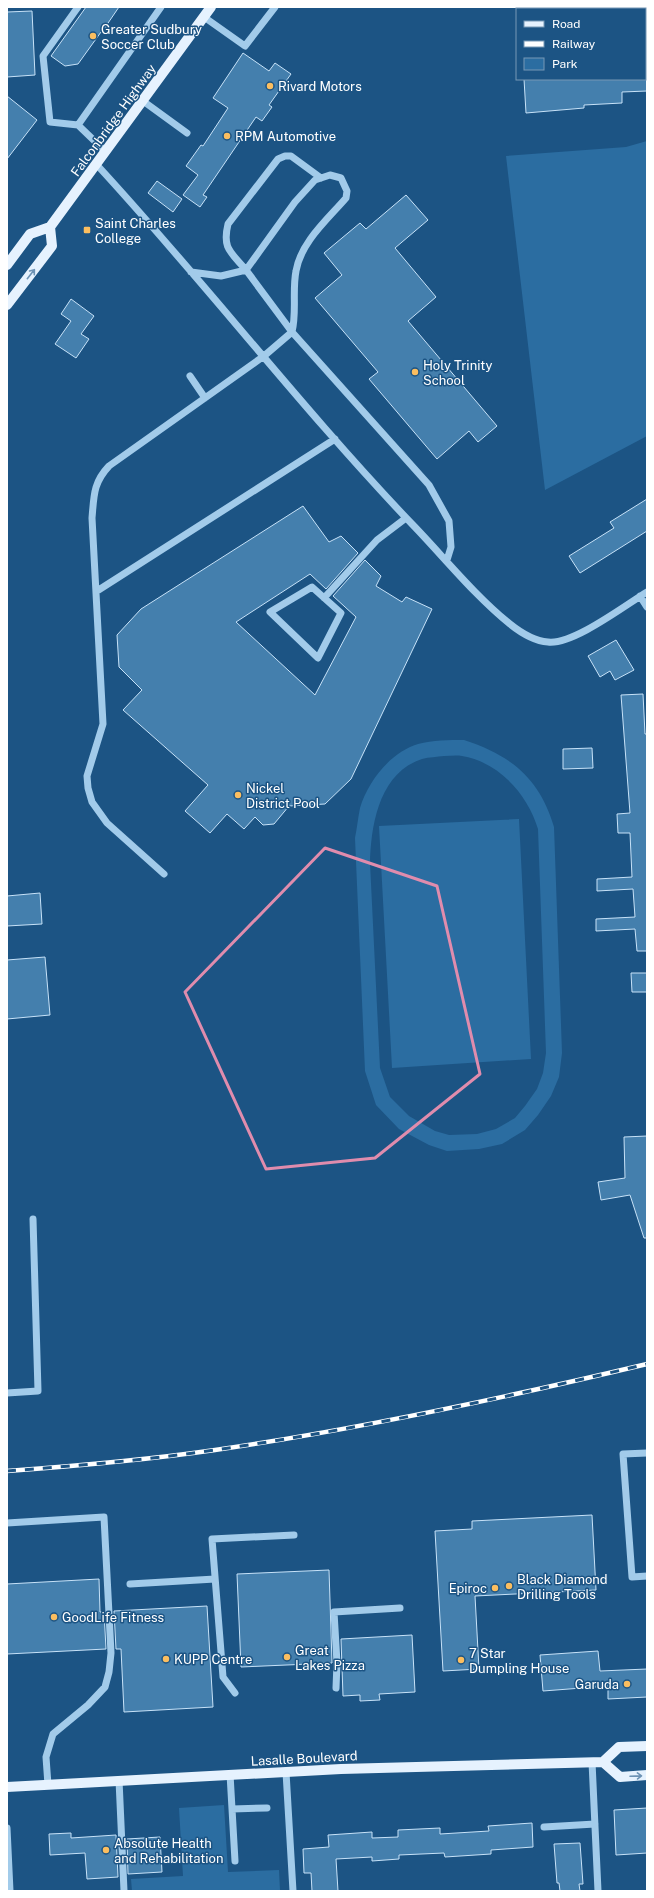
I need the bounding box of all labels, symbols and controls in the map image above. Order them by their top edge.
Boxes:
legend [516,8,646,80]
text: Road [552,17,580,31]
place label: Greater Sudbury Soccer Club [101,22,202,52]
marker: Greater Sudbury Soccer Club [88,31,98,41]
text: Railway [552,37,596,51]
text: Park [552,57,578,71]
street label: Falconbridge Highway [68,61,159,179]
place label: Rivard Motors [278,79,362,94]
marker: Rivard Motors [265,81,275,91]
place label: RPM Automotive [235,129,336,144]
marker: RPM Automotive [222,131,232,141]
place label: Saint Charles College [95,216,176,246]
marker: Saint Charles College [82,225,92,235]
one-way arrow [26,268,35,279]
place label: Holy Trinity School [423,358,492,388]
marker: Holy Trinity School [410,367,420,377]
place label: Nickel District Pool [246,781,320,811]
marker: Nickel District Pool [233,790,243,800]
place label: Black Diamond Drilling Tools [517,1572,608,1602]
place label: Epiroc [449,1581,487,1596]
marker: Black Diamond Drilling Tools [504,1581,514,1591]
marker: Epiroc [490,1583,500,1593]
place label: GoodLife Fitness [62,1610,164,1625]
marker: GoodLife Fitness [49,1612,59,1622]
place label: Great Lakes Pizza [295,1643,365,1673]
place label: 7 Star Dumpling House [469,1646,569,1676]
place label: KUPP Centre [174,1652,252,1667]
marker: Great Lakes Pizza [282,1652,292,1662]
marker: KUPP Centre [161,1654,171,1664]
marker: 7 Star Dumpling House [456,1655,466,1665]
place label: Garuda [575,1677,619,1692]
marker: Garuda [622,1679,632,1689]
street label: Lasalle Boulevard [250,1748,358,1769]
one-way arrow [629,1772,642,1780]
place label: Absolute Health and Rehabilitation [114,1836,223,1866]
marker: Absolute Health and Rehabilitation [101,1845,111,1855]

